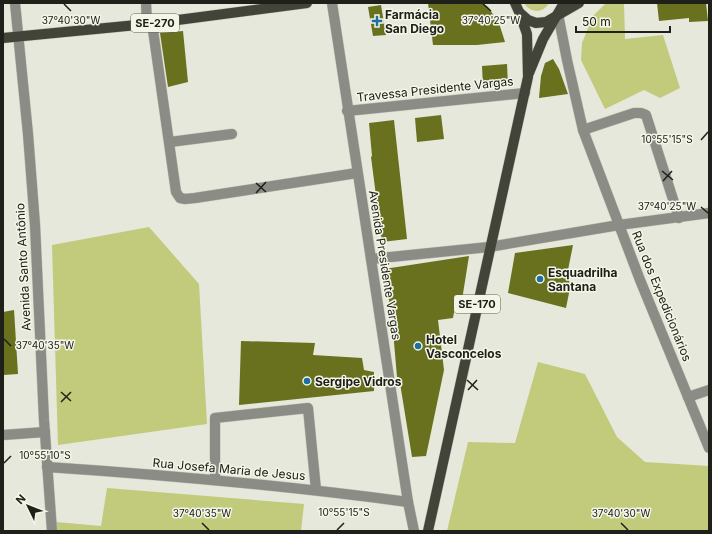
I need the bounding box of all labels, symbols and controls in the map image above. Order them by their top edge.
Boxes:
place label: Farmácia San Diego [385,7,444,36]
scale bar [576,8,670,34]
text: 37°40'30"W [42,14,100,26]
road number: SE-270 [131,14,179,32]
text: 37°40'25"W [462,14,520,26]
text: 50 m [582,14,611,29]
marker: Farmácia San Diego [372,16,382,26]
street label: Travessa Presidente Vargas [356,73,514,105]
text: 10°55'15"S [641,133,693,145]
street label: Avenida Presidente Vargas [366,189,404,341]
text: 37°40'25"W [638,200,696,212]
street label: Avenida Santo Antônio [12,203,34,331]
street label: Rua dos Expedicionários [629,229,695,363]
place label: Esquadrilha Santana [548,265,618,294]
marker: Esquadrilha Santana [535,274,545,284]
road number: SE-170 [454,295,500,313]
place label: Hotel Vasconcelos [426,332,502,361]
text: 37°40'35"W [16,339,74,351]
marker: Hotel Vasconcelos [413,341,423,351]
place label: Sergipe Vidros [315,374,402,389]
marker: Sergipe Vidros [302,376,312,386]
text: 10°55'10"S [19,449,71,461]
street label: Rua Josefa Maria de Jesus [152,455,306,483]
north arrow [8,486,48,526]
text: N [13,491,29,507]
text: 10°55'15"S [318,506,370,518]
text: 37°40'35"W [173,507,231,519]
text: 37°40'30"W [592,507,650,519]

